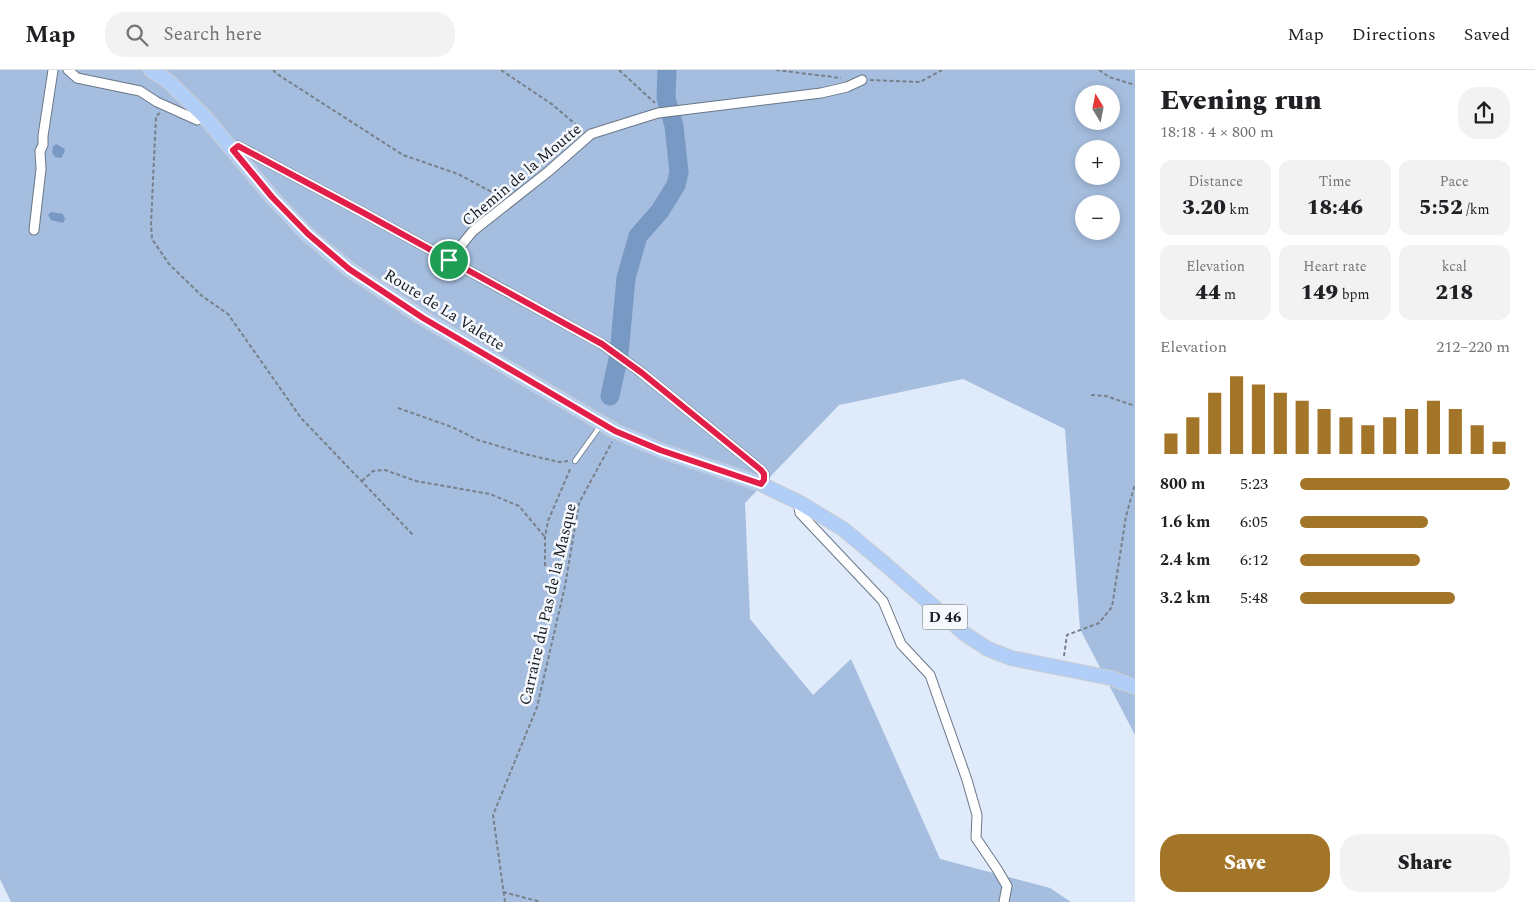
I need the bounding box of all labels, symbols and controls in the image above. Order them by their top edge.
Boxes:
search box [105,12,455,57]
text: Map [25,17,75,53]
text: Search here [163,20,262,49]
icon: search [123,21,151,49]
text: Map [1288,21,1324,48]
text: Directions [1352,21,1436,48]
text: Saved [1464,21,1510,48]
text: Evening run [1160,79,1322,122]
north arrow [1075,85,1120,130]
map controls [1075,85,1120,240]
button: share [1458,87,1510,139]
street label: Chemin de la Moutte [457,117,587,232]
text: 18:18 · 4 × 800 m [1160,120,1274,144]
button: + [1075,140,1120,185]
text: Distance [1188,171,1243,192]
text: Time [1319,171,1351,192]
text: Pace [1440,171,1469,192]
text: 3.20 [1182,192,1226,224]
text: 18:46 [1307,192,1363,224]
text: 5:52 [1419,192,1463,224]
button: − [1075,195,1120,240]
text: km [1226,199,1249,220]
text: /km [1463,199,1490,220]
pin [428,239,470,281]
icon: arrive [435,246,463,274]
text: Elevation [1186,256,1245,277]
text: Heart rate [1303,256,1367,277]
text: kcal [1442,256,1467,277]
street label: Route de La Valette [379,263,510,357]
text: 44 [1195,277,1220,309]
text: 149 [1300,277,1338,309]
text: 218 [1435,277,1473,309]
text: m [1220,284,1236,305]
text: bpm [1338,284,1370,305]
text: Elevation [1160,335,1227,359]
text: 212–220 m [1436,335,1510,359]
text: 800 m [1160,472,1205,496]
text: 5:23 [1240,472,1268,496]
street label: Carraire du Pas de la Masque [513,501,583,708]
text: 1.6 km [1160,510,1210,534]
text: 6:05 [1240,510,1268,534]
text: 2.4 km [1160,548,1210,572]
text: 6:12 [1240,548,1268,572]
text: 3.2 km [1160,586,1210,610]
text: 5:48 [1240,586,1268,610]
road number: D 46 [922,604,968,630]
button: Save [1160,834,1330,892]
button: Share [1340,834,1510,892]

